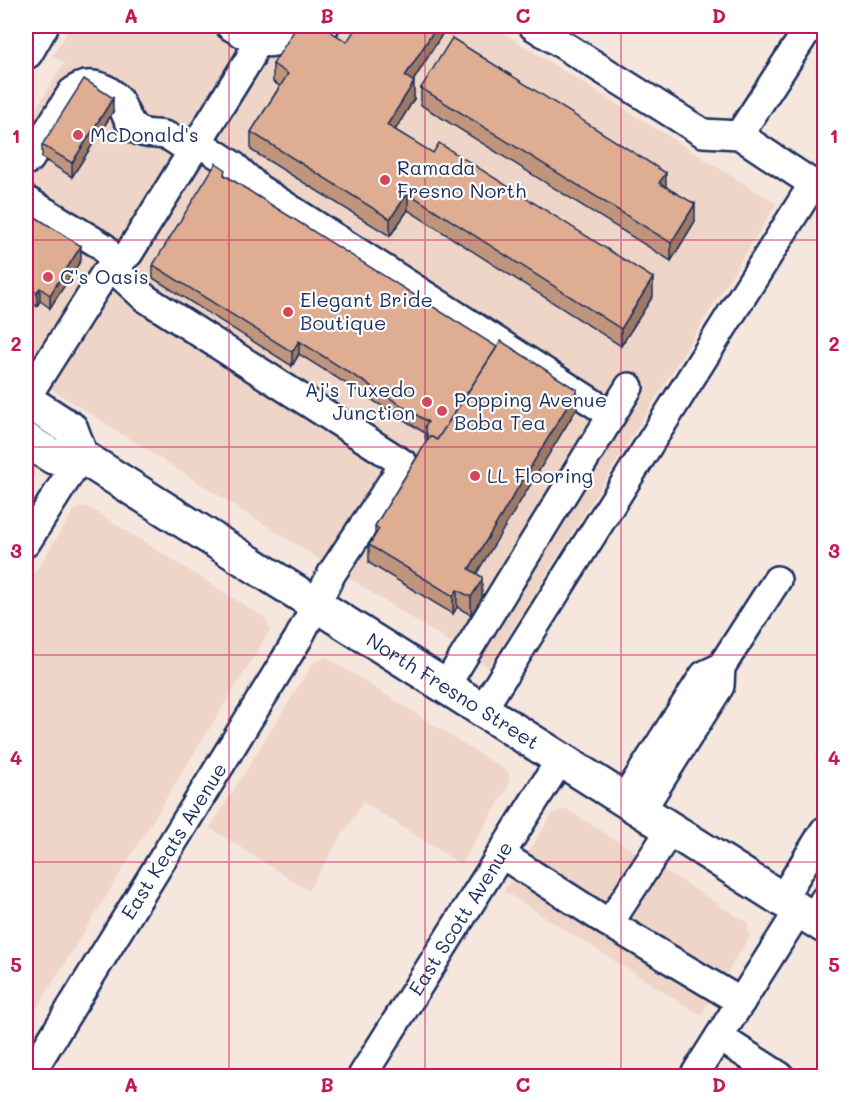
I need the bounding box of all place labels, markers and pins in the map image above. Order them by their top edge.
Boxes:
place label: McDonald's [90,121,199,147]
marker: McDonald's [71,128,85,142]
place label: Ramada Fresno North [397,154,526,203]
marker: Ramada Fresno North [378,173,392,187]
place label: C's Oasis [60,263,149,289]
marker: C's Oasis [41,270,55,284]
place label: Elegant Bride Boutique [300,286,433,335]
marker: Elegant Bride Boutique [281,305,295,319]
place label: Aj's Tuxedo Junction [305,376,415,425]
place label: Popping Avenue Boba Tea [454,386,607,435]
marker: Aj's Tuxedo Junction [420,395,434,409]
marker: Popping Avenue Boba Tea [435,404,449,418]
place label: LL Flooring [487,462,593,488]
marker: LL Flooring [468,469,482,483]

